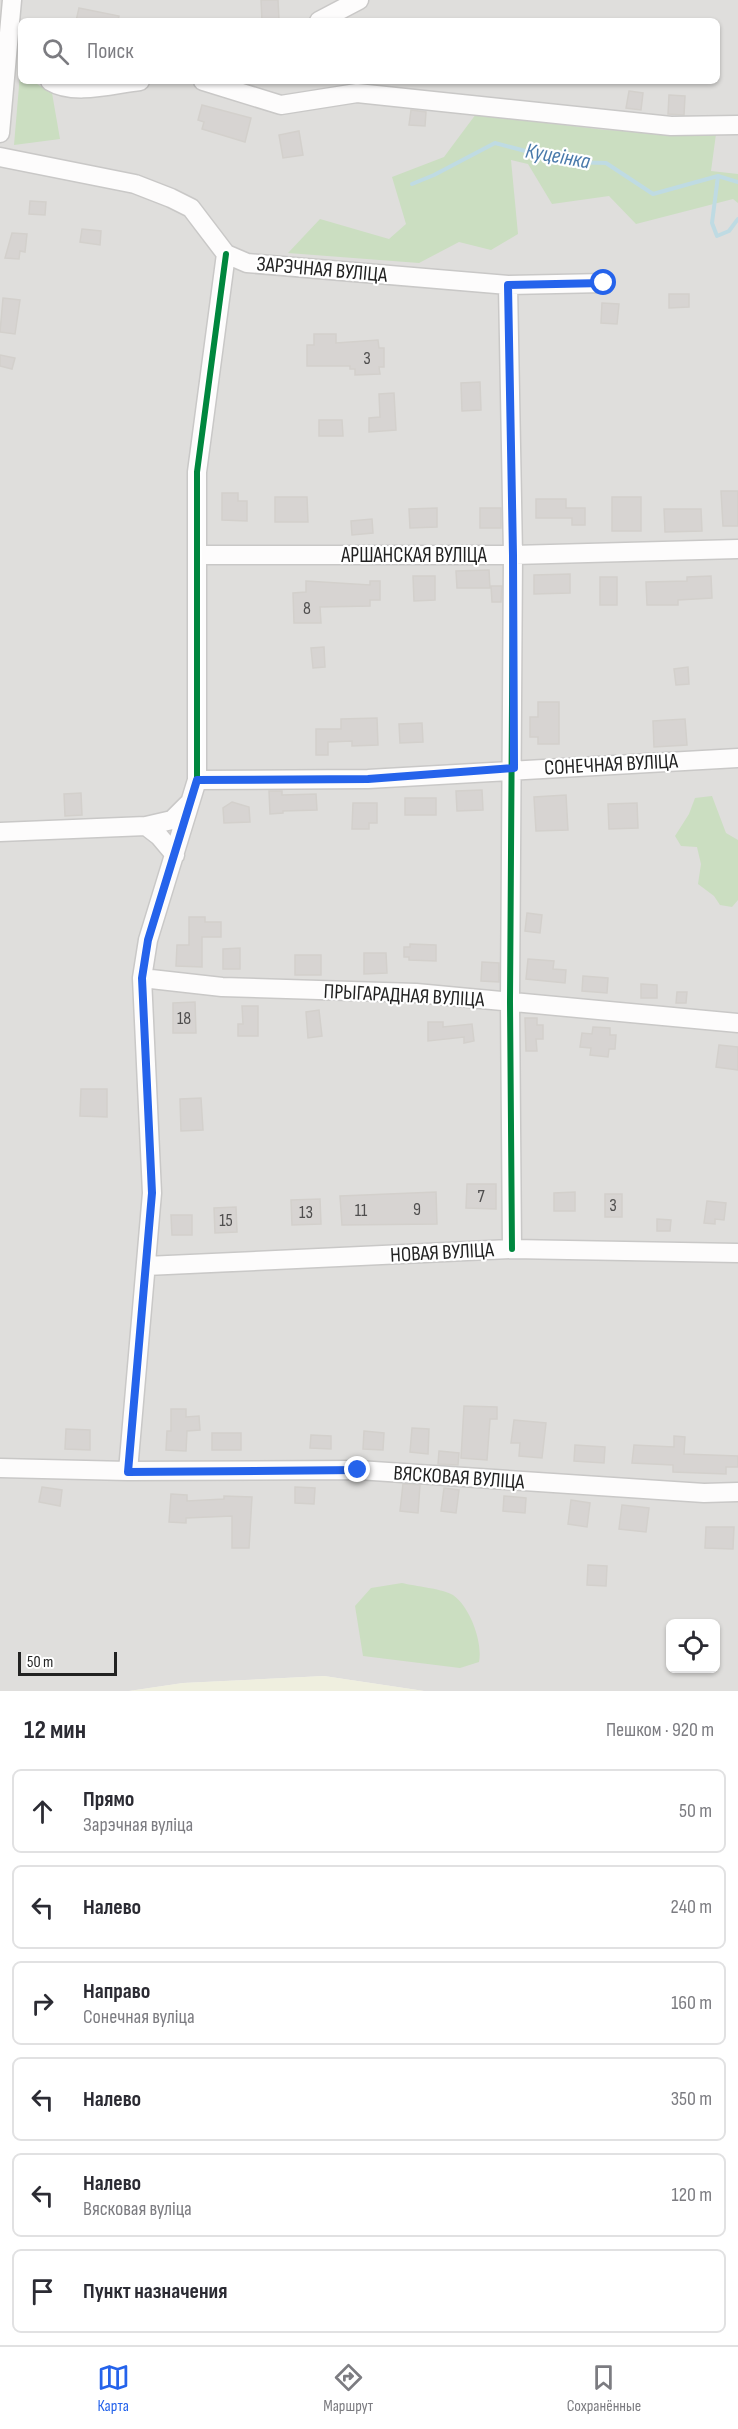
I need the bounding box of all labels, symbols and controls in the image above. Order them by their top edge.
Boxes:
search box [18,18,720,84]
icon: search [39,35,72,68]
text: Поиск [87,38,133,65]
water label: Куцеінка [523,138,592,175]
street label: ЗАРЭЧНАЯ ВУЛІЦА [256,251,389,288]
route start [590,269,616,295]
house number: 3 [363,348,371,369]
street label: АРШАНСКАЯ ВУЛІЦА [340,543,488,568]
house number: 8 [303,598,311,619]
street label: СОНЕЧНАЯ ВУЛІЦА [543,748,680,780]
street label: ПРЫГАРАДНАЯ ВУЛІЦА [323,979,486,1012]
house number: 18 [177,1008,191,1029]
house number: 7 [477,1186,485,1207]
house number: 3 [609,1195,617,1216]
house number: 9 [413,1199,421,1220]
house number: 11 [355,1200,368,1221]
house number: 13 [299,1202,313,1223]
house number: 15 [219,1210,233,1231]
street label: НОВАЯ ВУЛІЦА [389,1237,496,1268]
route end [344,1456,370,1482]
street label: ВЯСКОВАЯ ВУЛІЦА [393,1460,526,1495]
map controls [666,1619,720,1673]
button: locate [666,1619,720,1673]
scale bar [18,1649,117,1676]
text: 50 m [27,1653,53,1672]
text: 12 мин [24,1715,86,1746]
text: Пешком · 920 m [606,1718,714,1742]
text: Прямо [83,1786,134,1813]
icon: ahead [26,1795,59,1828]
text: 50 m [679,1799,712,1823]
text: Зарэчная вуліца [83,1813,193,1837]
icon: left [26,1891,59,1924]
text: Налево [83,1894,141,1921]
text: 240 m [671,1895,712,1919]
text: Направо [83,1978,150,2005]
icon: right [26,1987,59,2020]
text: 160 m [671,1991,712,2015]
text: Сонечная вуліца [83,2005,195,2029]
icon: left [26,2083,59,2116]
text: Налево [83,2086,141,2113]
text: 350 m [671,2087,712,2111]
text: Налево [83,2170,141,2197]
icon: left [26,2179,59,2212]
text: 120 m [672,2183,712,2207]
text: Вясковая вуліца [83,2197,192,2221]
icon: arrive [26,2275,59,2308]
text: Пункт назначения [83,2278,227,2305]
tab: Карта [97,2361,130,2416]
tab: Маршрут [323,2361,373,2416]
tab: Сохранённые [567,2361,641,2416]

